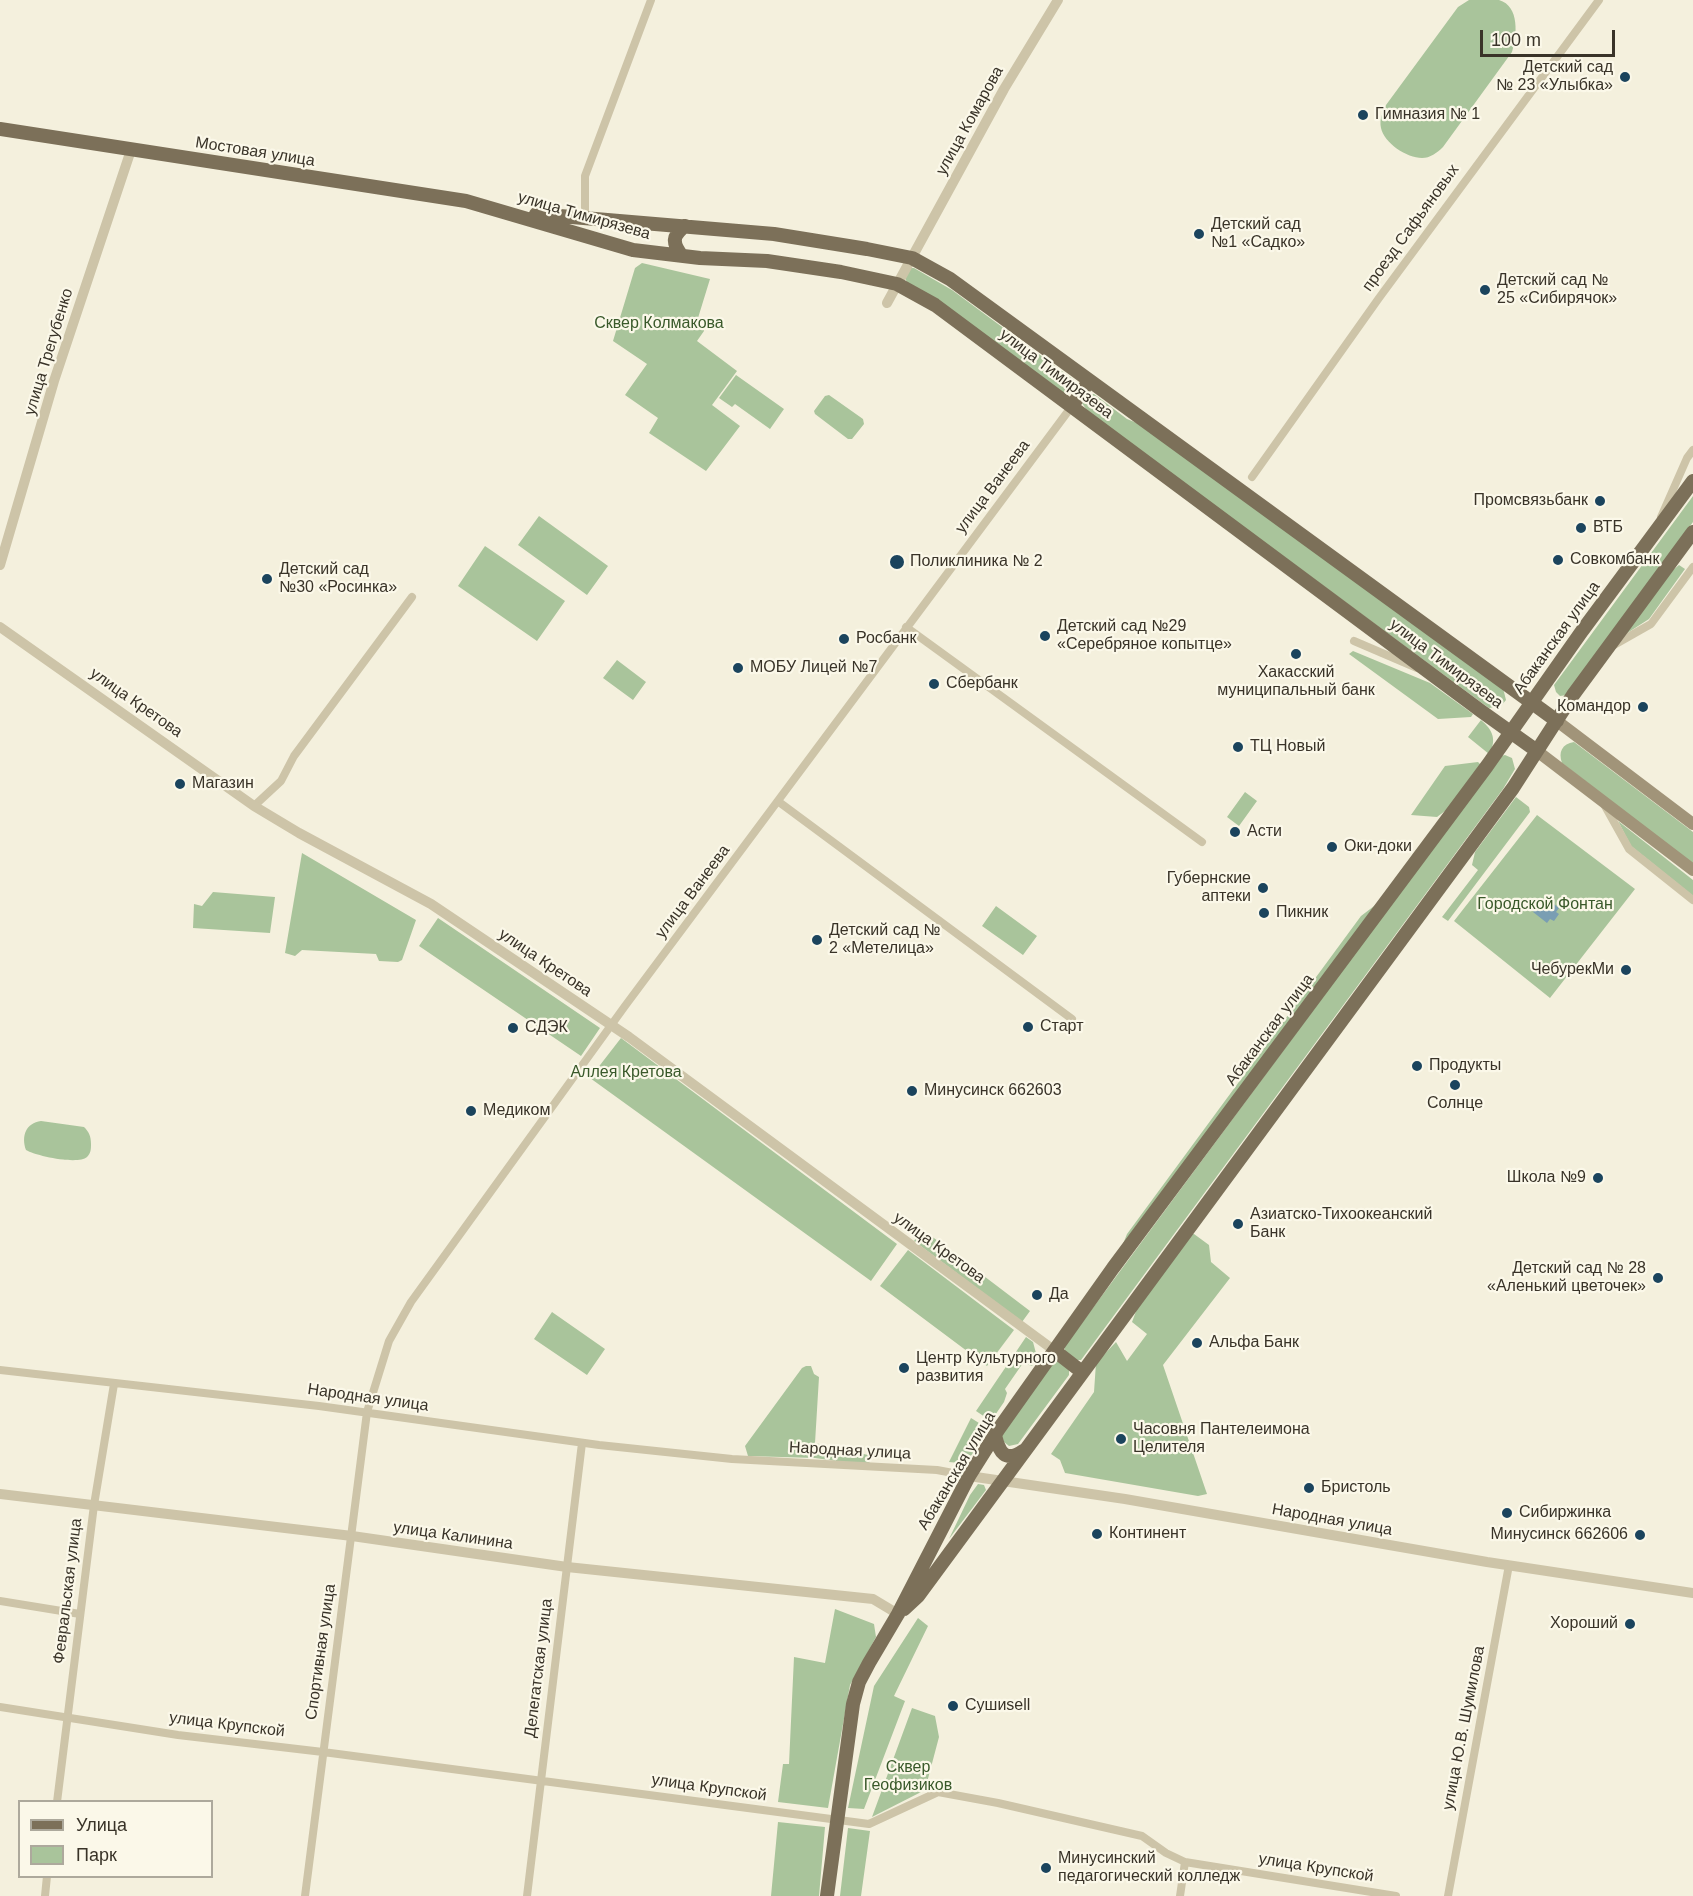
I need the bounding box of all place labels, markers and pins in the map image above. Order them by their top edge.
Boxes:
place label: Детский сад № 23 «Улыбка» [1496,58,1613,96]
marker: Детский сад № 23 «Улыбка» [1618,70,1632,84]
place label: Гимназия № 1 [1375,105,1480,125]
marker: Гимназия № 1 [1356,108,1370,122]
place label: Детский сад №1 «Cадко» [1211,215,1305,253]
marker: Детский сад №1 «Cадко» [1192,227,1206,241]
place label: Детский сад № 25 «Сибирячок» [1497,271,1617,309]
marker: Детский сад № 25 «Сибирячок» [1478,283,1492,297]
place label: Промсвязьбанк [1474,491,1588,511]
marker: Промсвязьбанк [1593,494,1607,508]
place label: ВТБ [1593,518,1623,538]
marker: ВТБ [1574,521,1588,535]
place label: Совкомбанк [1570,550,1659,570]
place label: Поликлиника № 2 [910,552,1043,572]
marker: Поликлиника № 2 [888,553,906,571]
marker: Совкомбанк [1551,553,1565,567]
place label: Детский сад №30 «Росинка» [279,560,397,598]
marker: Детский сад №30 «Росинка» [260,572,274,586]
place label: Детский сад №29 «Серебряное копытце» [1057,617,1232,655]
place label: Росбанк [856,629,916,649]
marker: Детский сад №29 «Серебряное копытце» [1038,629,1052,643]
marker: Росбанк [837,632,851,646]
marker: Хакасский муниципальный банк [1289,647,1303,661]
place label: МОБУ Лицей №7 [750,658,877,678]
marker: МОБУ Лицей №7 [731,661,745,675]
place label: Хакасский муниципальный банк [1217,663,1375,701]
place label: Сбербанк [946,674,1018,694]
marker: Сбербанк [927,677,941,691]
place label: Командор [1557,697,1631,717]
marker: Командор [1636,700,1650,714]
place label: ТЦ Новый [1250,737,1325,757]
marker: ТЦ Новый [1231,740,1245,754]
place label: Магазин [192,774,254,794]
marker: Магазин [173,777,187,791]
place label: Асти [1247,822,1282,842]
marker: Асти [1228,825,1242,839]
place label: Оки-доки [1344,837,1412,857]
marker: Оки-доки [1325,840,1339,854]
place label: Губернские аптеки [1167,869,1251,907]
marker: Губернские аптеки [1256,881,1270,895]
place label: Пикник [1276,903,1328,923]
marker: Пикник [1257,906,1271,920]
place label: Детский сад № 2 «Метелица» [829,921,941,959]
marker: Детский сад № 2 «Метелица» [810,933,824,947]
place label: ЧебурекМи [1531,960,1614,980]
marker: ЧебурекМи [1619,963,1633,977]
place label: Старт [1040,1017,1083,1037]
place label: СДЭК [525,1018,568,1038]
marker: Старт [1021,1020,1035,1034]
marker: СДЭК [506,1021,520,1035]
place label: Продукты [1429,1056,1501,1076]
marker: Продукты [1410,1059,1424,1073]
marker: Солнце [1448,1078,1462,1092]
place label: Минусинск 662603 [924,1081,1062,1101]
marker: Минусинск 662603 [905,1084,919,1098]
place label: Солнце [1427,1094,1483,1114]
place label: Медиком [483,1101,550,1121]
marker: Медиком [464,1104,478,1118]
place label: Школа №9 [1507,1168,1586,1188]
marker: Школа №9 [1591,1171,1605,1185]
place label: Азиатско-Тихоокеанский Банк [1250,1205,1432,1243]
marker: Азиатско-Тихоокеанский Банк [1231,1217,1245,1231]
place label: Детский сад № 28 «Аленький цветочек» [1487,1259,1646,1297]
marker: Детский сад № 28 «Аленький цветочек» [1651,1271,1665,1285]
place label: Да [1049,1285,1069,1305]
marker: Да [1030,1288,1044,1302]
place label: Альфа Банк [1209,1333,1299,1353]
marker: Альфа Банк [1190,1336,1204,1350]
place label: Центр Культурного развития [916,1349,1056,1387]
marker: Центр Культурного развития [897,1361,911,1375]
place label: Часовня Пантелеимона Целителя [1133,1420,1310,1458]
marker: Часовня Пантелеимона Целителя [1114,1432,1128,1446]
place label: Бристоль [1321,1478,1391,1498]
marker: Бристоль [1302,1481,1316,1495]
place label: Сибиржинка [1519,1503,1611,1523]
marker: Сибиржинка [1500,1506,1514,1520]
place label: Континент [1109,1524,1186,1544]
place label: Минусинск 662606 [1490,1525,1628,1545]
marker: Континент [1090,1527,1104,1541]
marker: Минусинск 662606 [1633,1528,1647,1542]
place label: Хороший [1550,1614,1618,1634]
marker: Хороший [1623,1617,1637,1631]
place label: Сушиsell [965,1696,1030,1716]
marker: Сушиsell [946,1699,960,1713]
place label: Минусинский педагогический колледж [1058,1849,1240,1887]
marker: Минусинский педагогический колледж [1039,1861,1053,1875]

